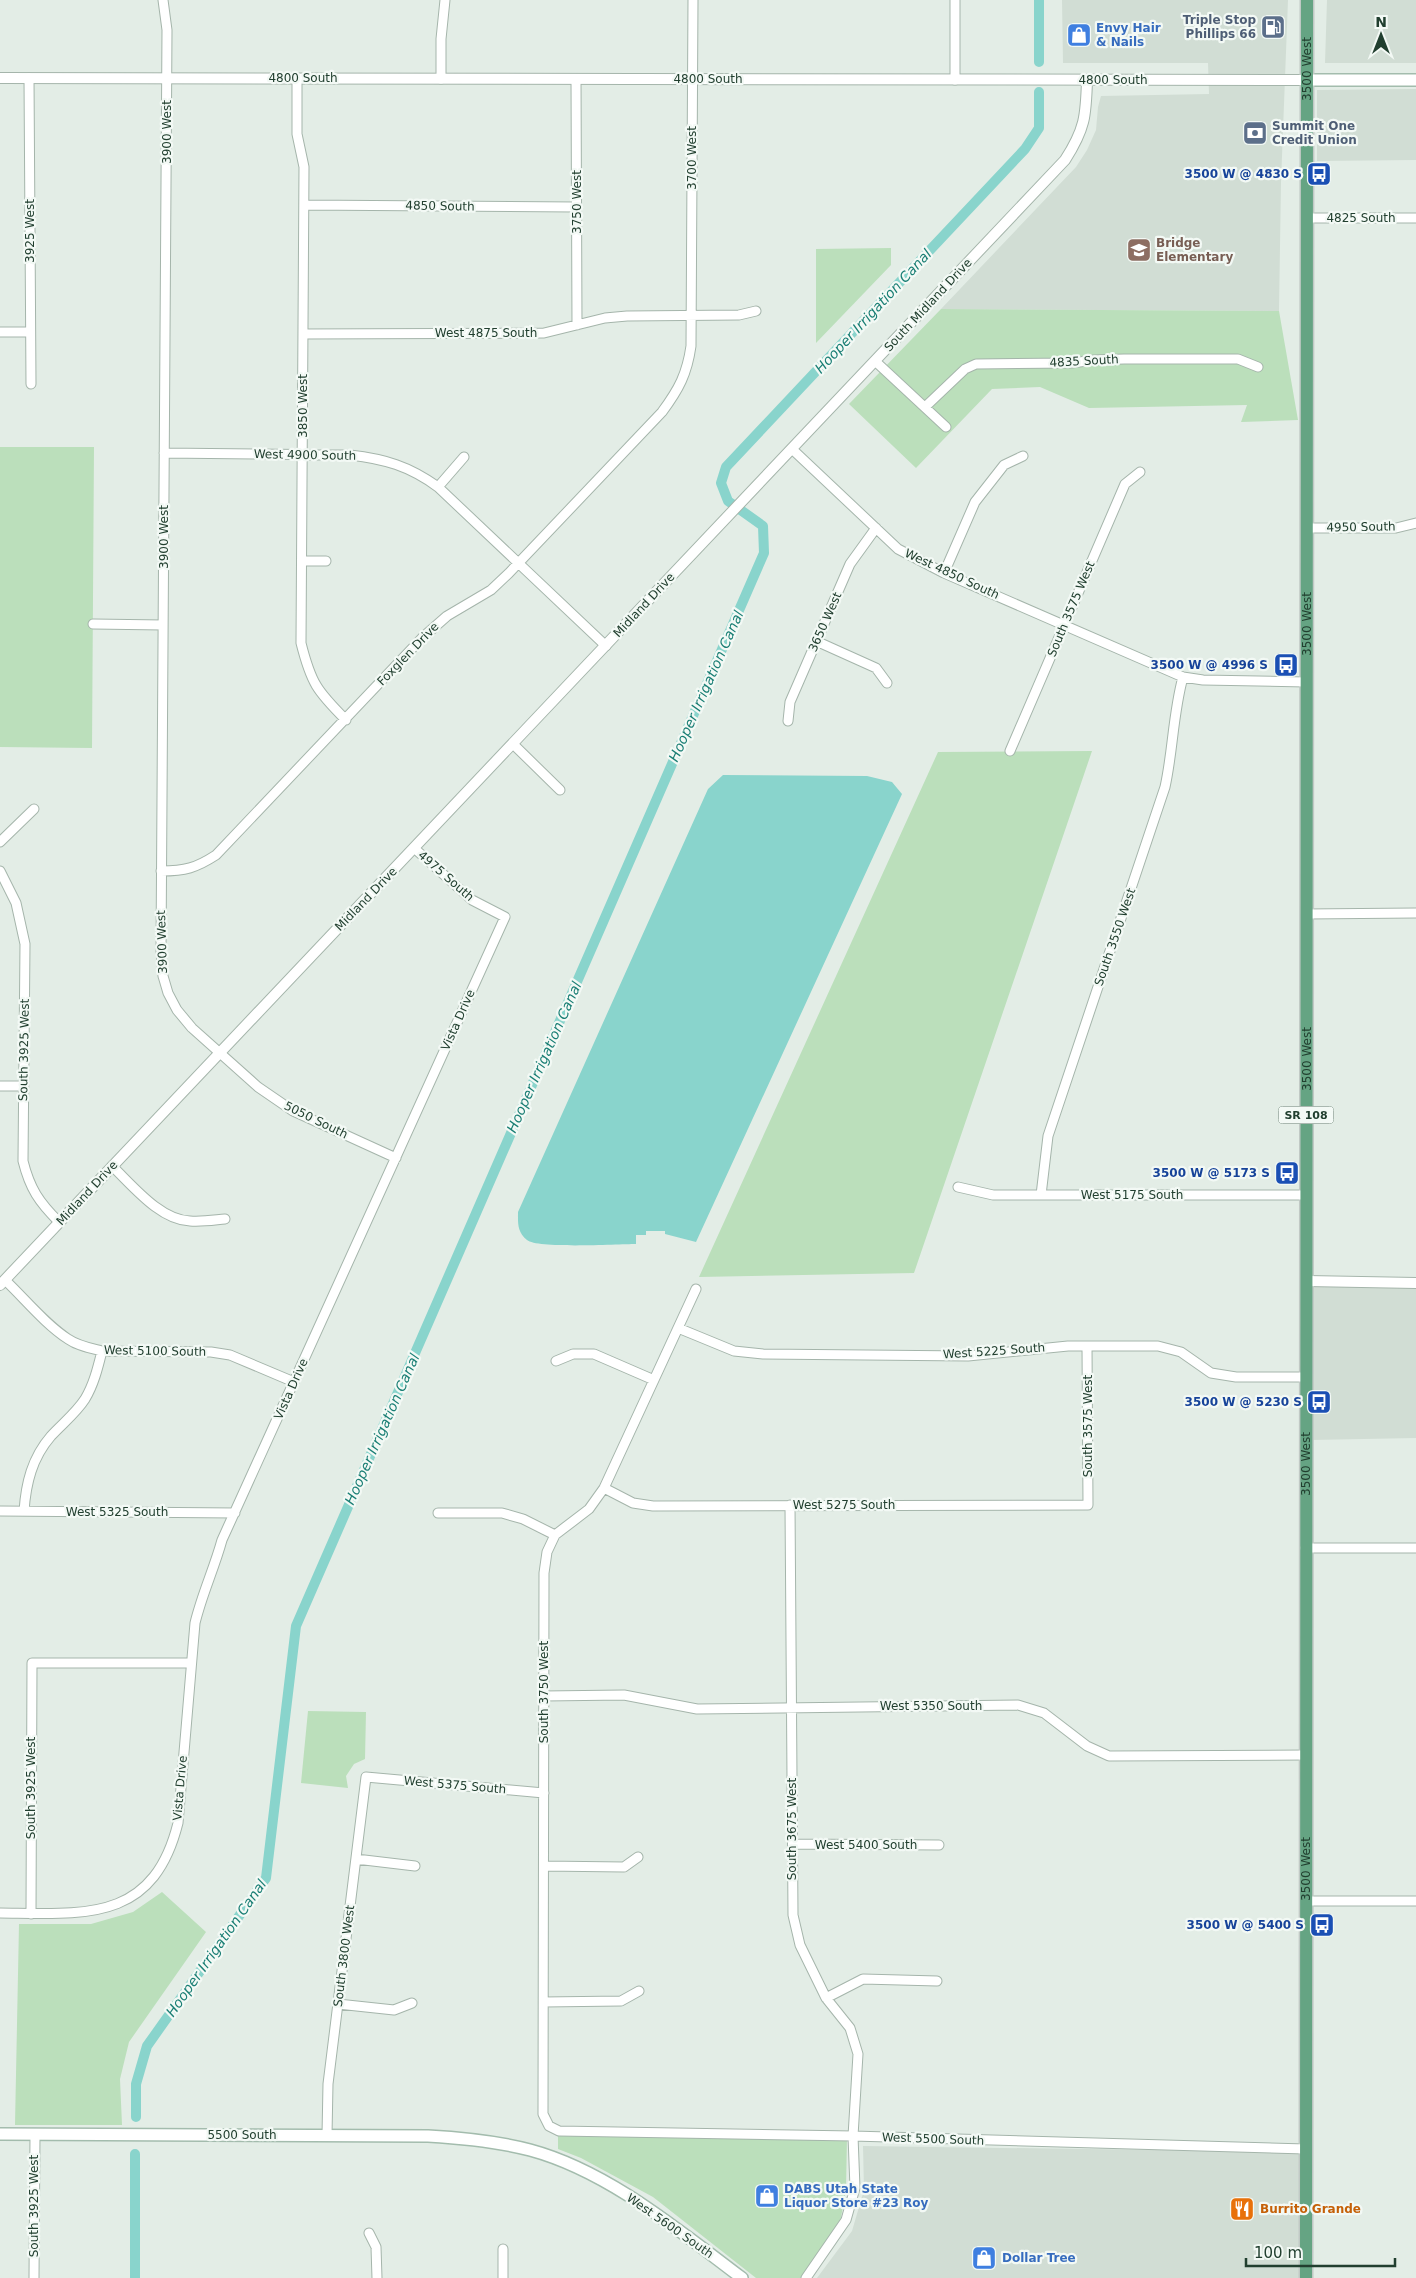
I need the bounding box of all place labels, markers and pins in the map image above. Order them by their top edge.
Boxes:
place label: Triple Stop Phillips 66 [1183,13,1256,41]
fuel station icon: Triple Stop Phillips 66 [1260,14,1286,40]
place label: Envy Hair & Nails [1096,21,1161,49]
shop icon: Envy Hair & Nails [1066,22,1092,48]
place label: Summit One Credit Union [1272,119,1357,147]
bank icon: Summit One Credit Union [1242,120,1268,146]
bus stop icon: 3500 W @ 4830 S [1306,161,1332,187]
place label: 3500 W @ 4830 S [1185,167,1302,181]
place label: Bridge Elementary [1156,236,1233,264]
school or university icon: Bridge Elementary [1126,237,1152,263]
bus stop icon: 3500 W @ 4996 S [1273,652,1299,678]
place label: 3500 W @ 4996 S [1151,658,1268,672]
bus stop icon: 3500 W @ 5173 S [1274,1160,1300,1186]
place label: 3500 W @ 5173 S [1153,1166,1270,1180]
bus stop icon: 3500 W @ 5230 S [1306,1389,1332,1415]
place label: 3500 W @ 5230 S [1185,1395,1302,1409]
bus stop icon: 3500 W @ 5400 S [1309,1912,1335,1938]
place label: 3500 W @ 5400 S [1187,1918,1304,1932]
place label: DABS Utah State Liquor Store #23 Roy [784,2182,929,2210]
shop icon: DABS Utah State Liquor Store #23 Roy [754,2183,780,2209]
restaurant icon: Burrito Grande [1229,2196,1255,2222]
place label: Burrito Grande [1260,2202,1361,2216]
shop icon: Dollar Tree [971,2245,997,2271]
place label: Dollar Tree [1002,2251,1076,2265]

